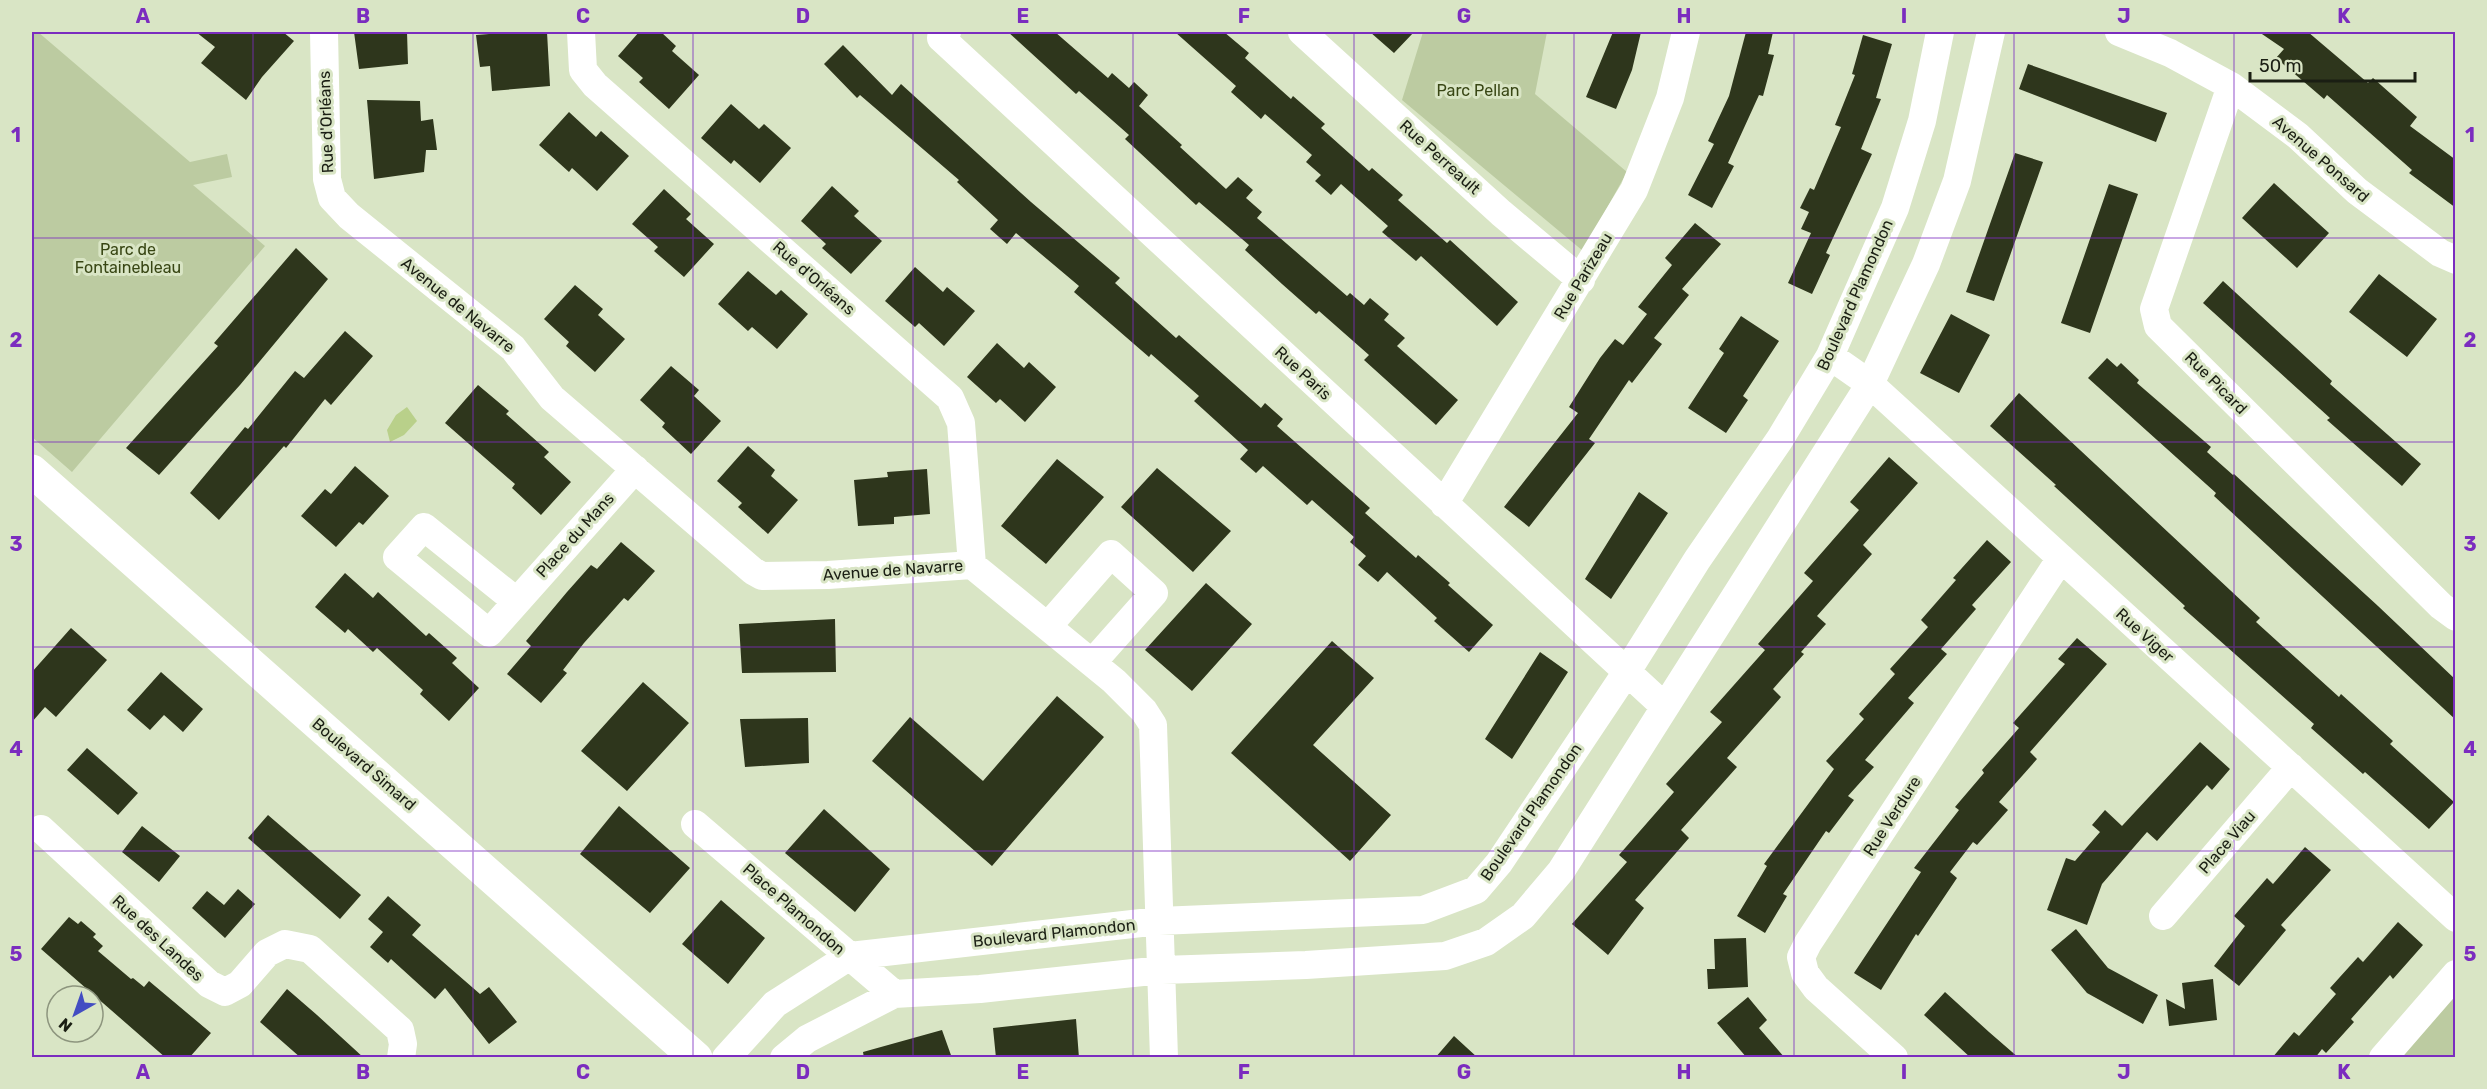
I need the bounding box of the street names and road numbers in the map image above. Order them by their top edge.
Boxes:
street label: Rue d'Orléans [315,70,337,174]
street label: Avenue Ponsard [2269,112,2373,206]
street label: Rue Perreault [1396,116,1484,198]
street label: Boulevard Plamondon [1813,217,1897,373]
street label: Rue Parizeau [1550,229,1616,323]
street label: Rue d'Orléans [769,237,859,319]
street label: Avenue de Navarre [397,253,519,357]
street label: Rue Paris [1271,342,1335,404]
street label: Rue Picard [2181,348,2251,418]
street label: Place du Mans [532,489,618,581]
street label: Avenue de Navarre [822,556,964,584]
street label: Rue Viger [2112,604,2178,666]
street label: Boulevard Simard [308,714,420,814]
street label: Boulevard Plamondon [1476,740,1586,884]
street label: Rue Verdure [1859,773,1925,859]
street label: Place Viau [2195,807,2259,877]
street label: Place Plamondon [739,859,849,959]
street label: Rue des Landes [108,891,208,985]
street label: Boulevard Plamondon [972,915,1136,951]

